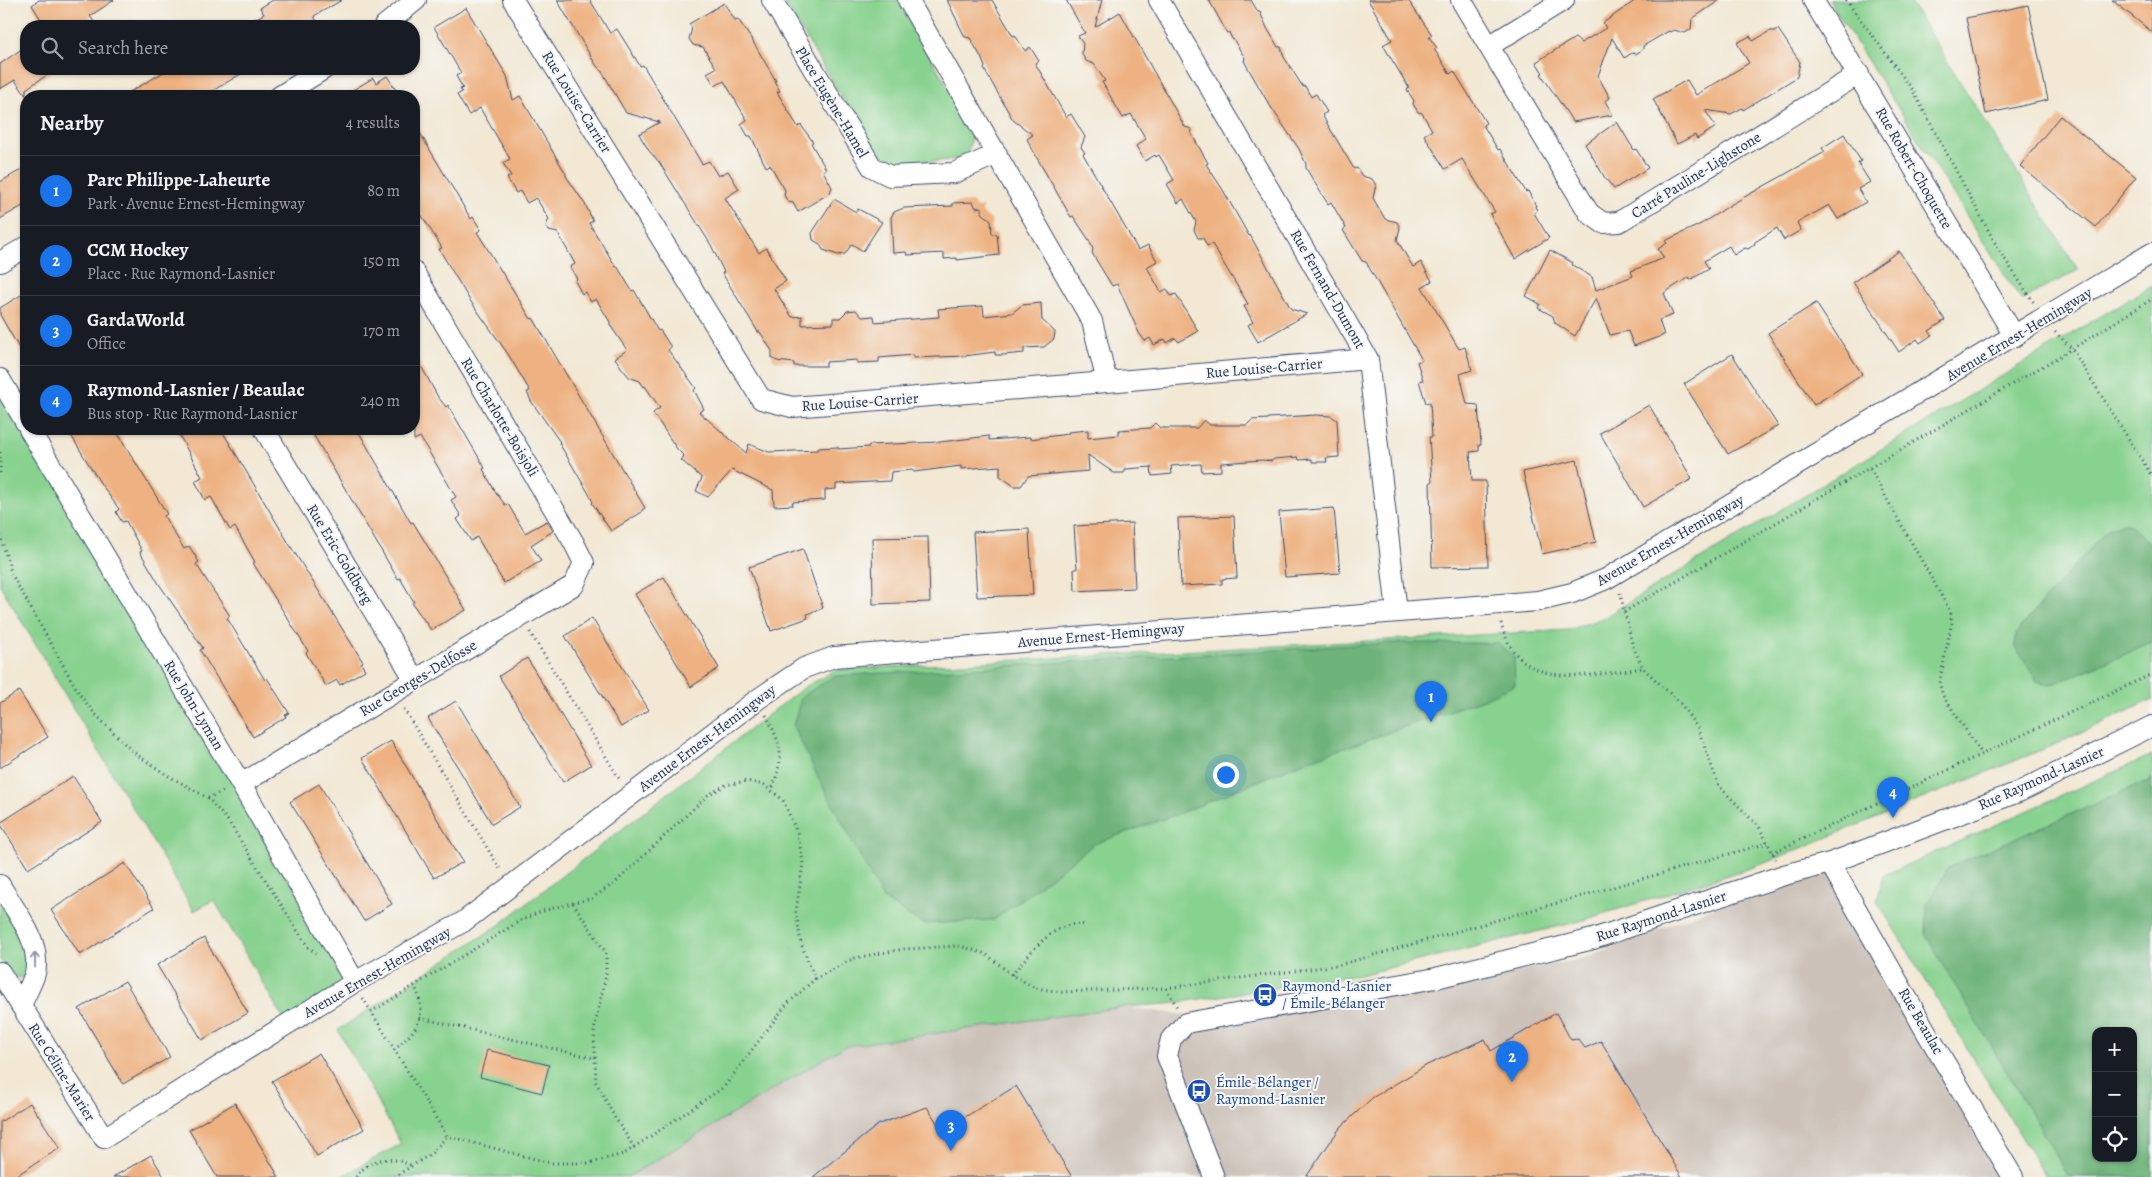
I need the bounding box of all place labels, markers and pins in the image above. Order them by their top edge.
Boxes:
pin: 1 [1415,681,1447,722]
pin: 4 [1877,777,1909,818]
place label: Raymond-Lasnier / Émile-Bélanger [1282,976,1392,1013]
bus stop icon: Raymond-Lasnier / Émile-Bélanger [1252,982,1278,1008]
pin: 2 [1496,1041,1528,1082]
place label: Émile-Bélanger / Raymond-Lasnier [1216,1072,1326,1109]
bus stop icon: Émile-Bélanger / Raymond-Lasnier [1186,1078,1212,1104]
pin: 3 [935,1110,967,1151]

